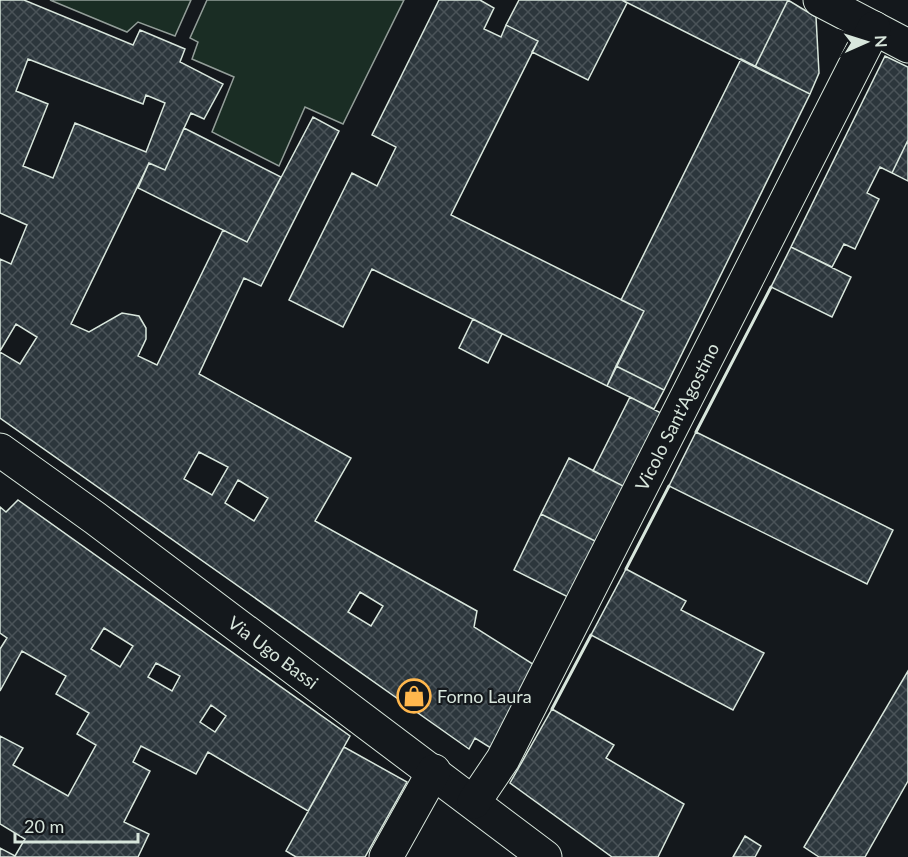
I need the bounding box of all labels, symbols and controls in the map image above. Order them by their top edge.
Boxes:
north arrow [836,12,896,72]
text: N [872,35,891,48]
street label: Vicolo Sant'Agostino [630,339,723,494]
street label: Via Ugo Bassi [224,611,323,693]
shop icon: Forno Laura [396,678,432,714]
place label: Forno Laura [437,685,532,707]
scale bar [15,806,138,844]
text: 20 m [24,815,64,837]

